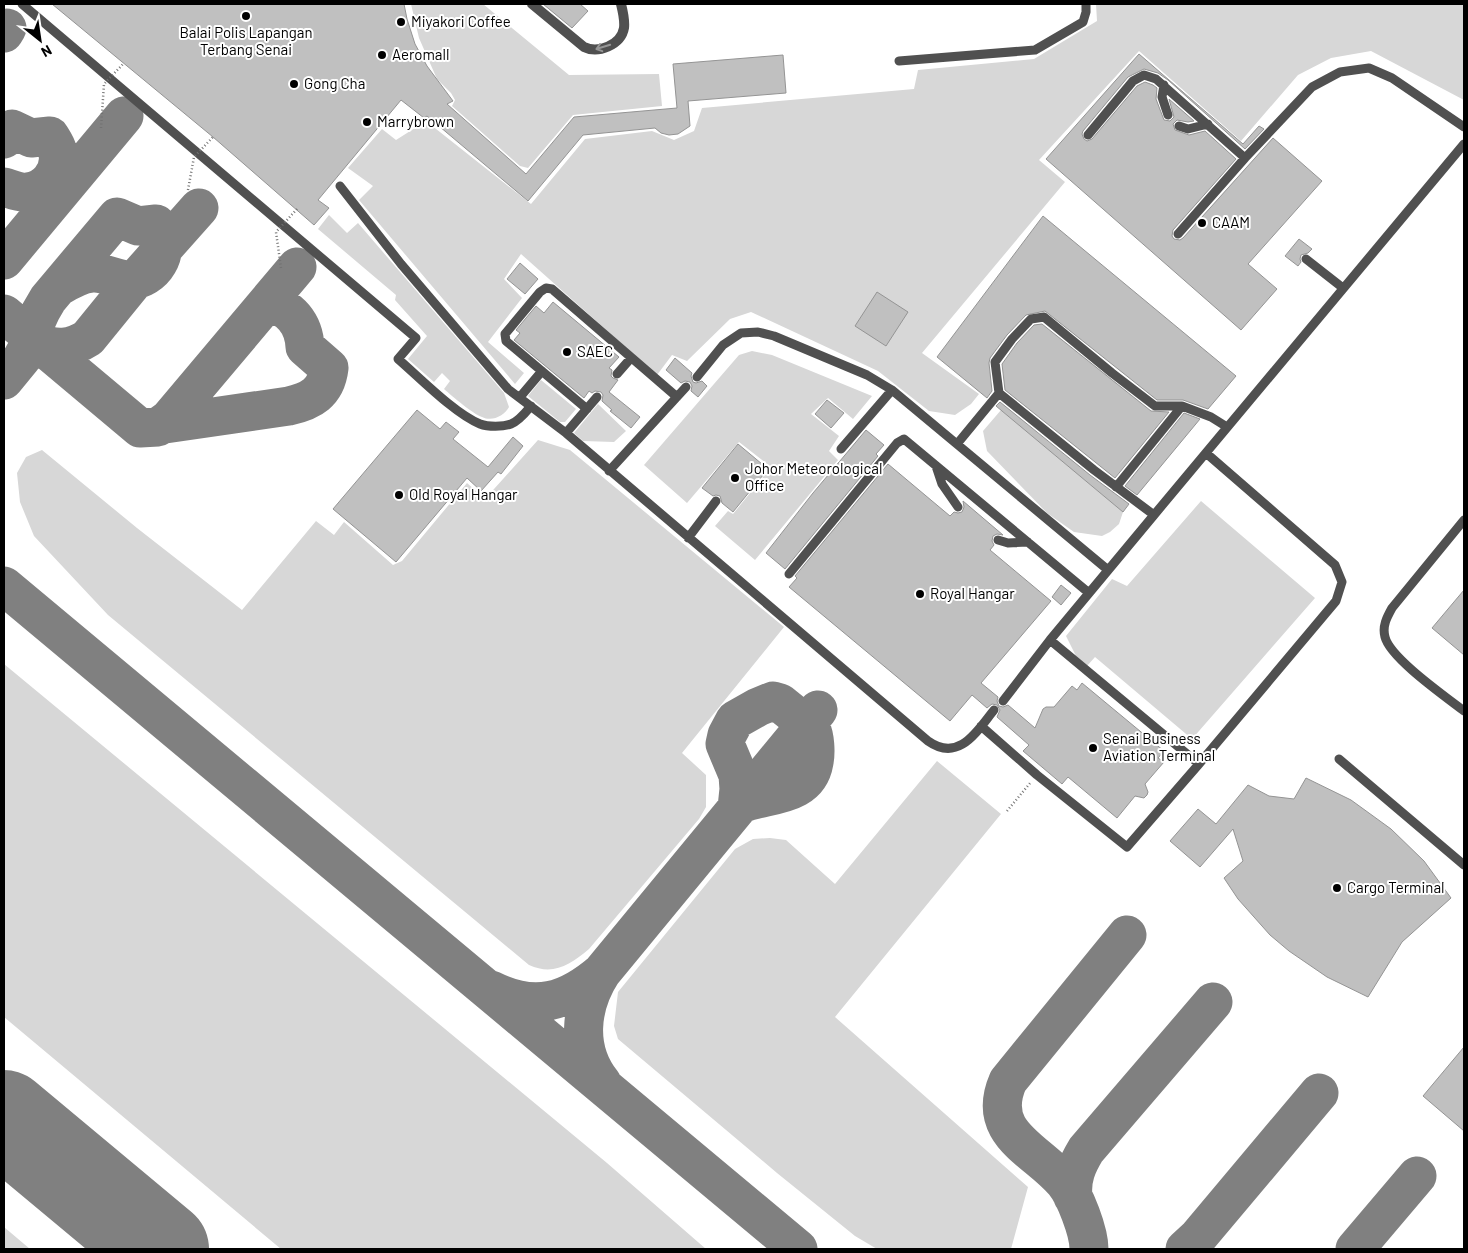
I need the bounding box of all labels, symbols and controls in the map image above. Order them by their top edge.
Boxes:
marker: Balai Polis Lapangan Terbang Senai [240,10,252,22]
place label: Miyakori Coffee [411,12,511,30]
north arrow [15,15,65,65]
marker: Miyakori Coffee [395,16,407,28]
place label: Balai Polis Lapangan Terbang Senai [179,23,313,58]
text: N [38,42,55,61]
one-way arrow [595,43,611,53]
place label: Aeromall [392,45,449,63]
marker: Aeromall [376,49,388,61]
place label: Gong Cha [304,74,365,92]
marker: Gong Cha [288,78,300,90]
place label: Marrybrown [377,112,454,130]
marker: Marrybrown [361,116,373,128]
place label: CAAM [1212,213,1250,231]
marker: CAAM [1196,217,1208,229]
place label: SAEC [577,342,613,360]
marker: SAEC [561,346,573,358]
place label: Johor Meteorological Office [745,459,882,494]
marker: Johor Meteorological Office [729,472,741,484]
place label: Old Royal Hangar [409,485,518,503]
marker: Old Royal Hangar [393,489,405,501]
place label: Royal Hangar [930,584,1015,602]
marker: Royal Hangar [914,588,926,600]
place label: Senai Business Aviation Terminal [1103,729,1215,764]
marker: Senai Business Aviation Terminal [1087,742,1099,754]
place label: Cargo Terminal [1347,878,1445,896]
marker: Cargo Terminal [1331,882,1343,894]

